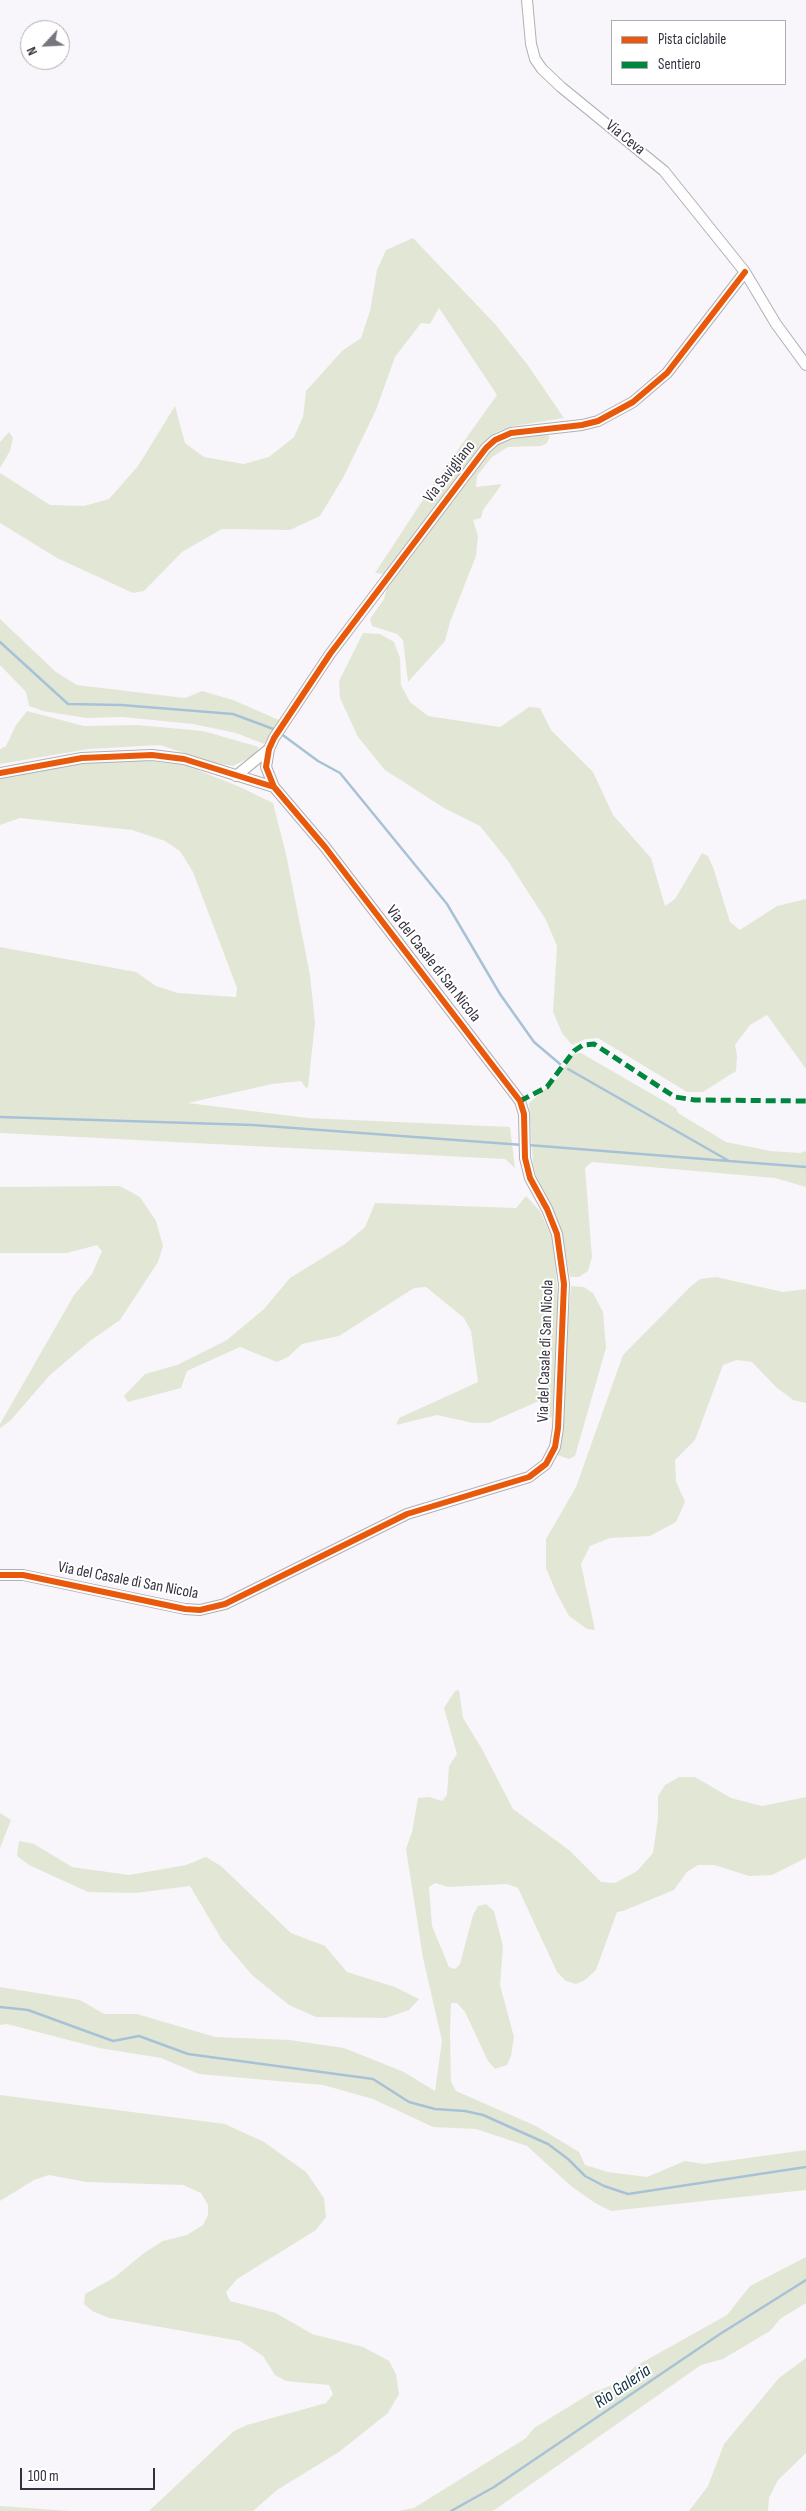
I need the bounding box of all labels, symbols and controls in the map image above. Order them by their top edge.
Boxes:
north arrow [20,20,70,70]
legend [611,20,786,85]
text: Pista ciclabile [658,30,726,49]
text: N [23,44,41,58]
text: Sentiero [658,55,701,74]
street label: Via Ceva [602,116,648,160]
street label: Via Savigliano [420,437,480,507]
street label: Via del Casale di San Nicola [381,902,485,1026]
street label: Via del Casale di San Nicola [534,1279,558,1423]
street label: Via del Casale di San Nicola [56,1558,200,1604]
water label: Rio Galeria [591,2360,655,2414]
scale bar [22,2458,158,2490]
text: 100 m [28,2467,59,2486]

